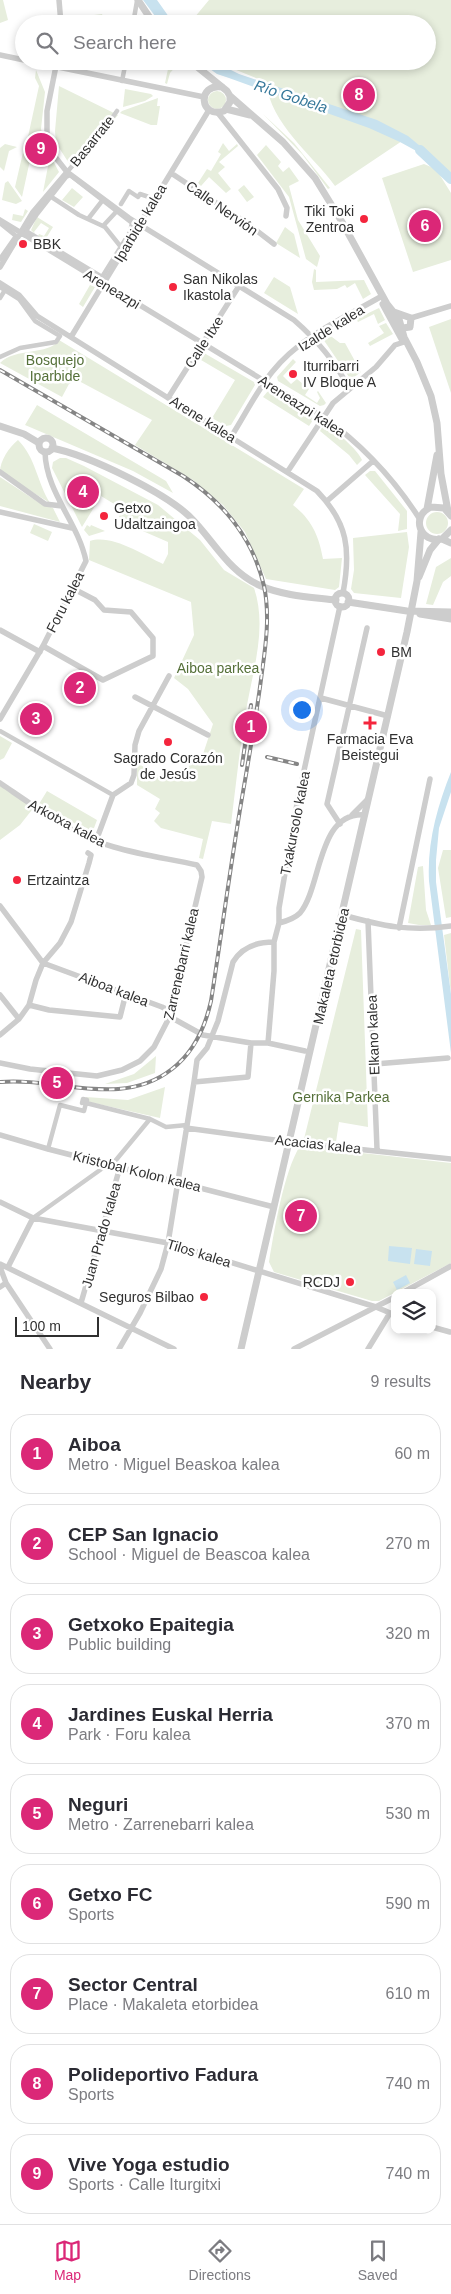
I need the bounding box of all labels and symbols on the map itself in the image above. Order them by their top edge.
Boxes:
water label: Río Gobela [252,76,330,116]
pin: 8 [343,76,375,114]
street label: Basarrate [67,112,117,170]
pin: 9 [25,130,57,168]
street label: Calle Nervión [183,177,261,239]
street label: Iparbide kalea [110,181,170,265]
place label: Tiki Toki Zentroa [304,203,354,235]
pin: 6 [409,207,441,245]
marker: Tiki Toki Zentroa [358,213,370,225]
place label: BBK [33,236,62,252]
marker: BBK [17,238,29,250]
street label: Areneazpi [81,266,143,312]
place label: San Nikolas Ikastola [183,271,258,303]
marker: San Nikolas Ikastola [167,281,179,293]
street label: Izalde kalea [295,301,367,355]
street label: Calle Itxe [181,313,227,371]
park label: Bosquejo Iparbide [26,352,84,384]
place label: Iturribarri IV Bloque A [303,358,377,390]
marker: Iturribarri IV Bloque A [287,368,299,380]
street label: Areneazpi kalea [256,372,349,440]
street label: Arene kalea [167,392,239,446]
pin: 4 [67,473,99,511]
place label: Getxo Udaltzaingoa [114,500,196,532]
marker: Getxo Udaltzaingoa [98,510,110,522]
street label: Foru kalea [43,569,87,635]
place label: BM [391,644,412,660]
marker: BM [375,646,387,658]
park label: Aiboa parkea [177,660,259,676]
pin: 2 [64,669,96,707]
your location [289,697,315,723]
pin: 3 [20,700,52,738]
pin: 1 [235,708,267,746]
marker: Farmacia Eva Beistegui [364,717,376,729]
place label: Farmacia Eva Beistegui [327,731,413,763]
marker: Sagrado Corazón de Jesús [162,736,174,748]
place label: Sagrado Corazón de Jesús [113,750,223,782]
street label: Txakursolo kalea [277,769,313,876]
street label: Arkotxa kalea [26,796,108,850]
place label: Ertzaintza [27,872,89,888]
marker: Ertzaintza [11,874,23,886]
street label: Zarrenebarri kalea [160,906,202,1022]
street label: Makaleta etorbidea [310,906,352,1026]
street label: Aiboa kalea [77,968,151,1010]
street label: Elkano kalea [364,994,382,1075]
pin: 5 [41,1064,73,1102]
park label: Gernika Parkea [292,1089,390,1105]
street label: Acacias kalea [274,1132,362,1156]
street label: Kristobal Kolon kalea [71,1147,203,1195]
street label: Juan Prado kalea [78,1180,124,1290]
pin: 7 [285,1197,317,1235]
street label: Tilos kalea [165,1236,233,1270]
place label: RCDJ [303,1274,340,1290]
marker: RCDJ [344,1276,356,1288]
place label: Seguros Bilbao [99,1289,194,1305]
marker: Seguros Bilbao [198,1291,210,1303]
scale bar [15,1314,99,1337]

